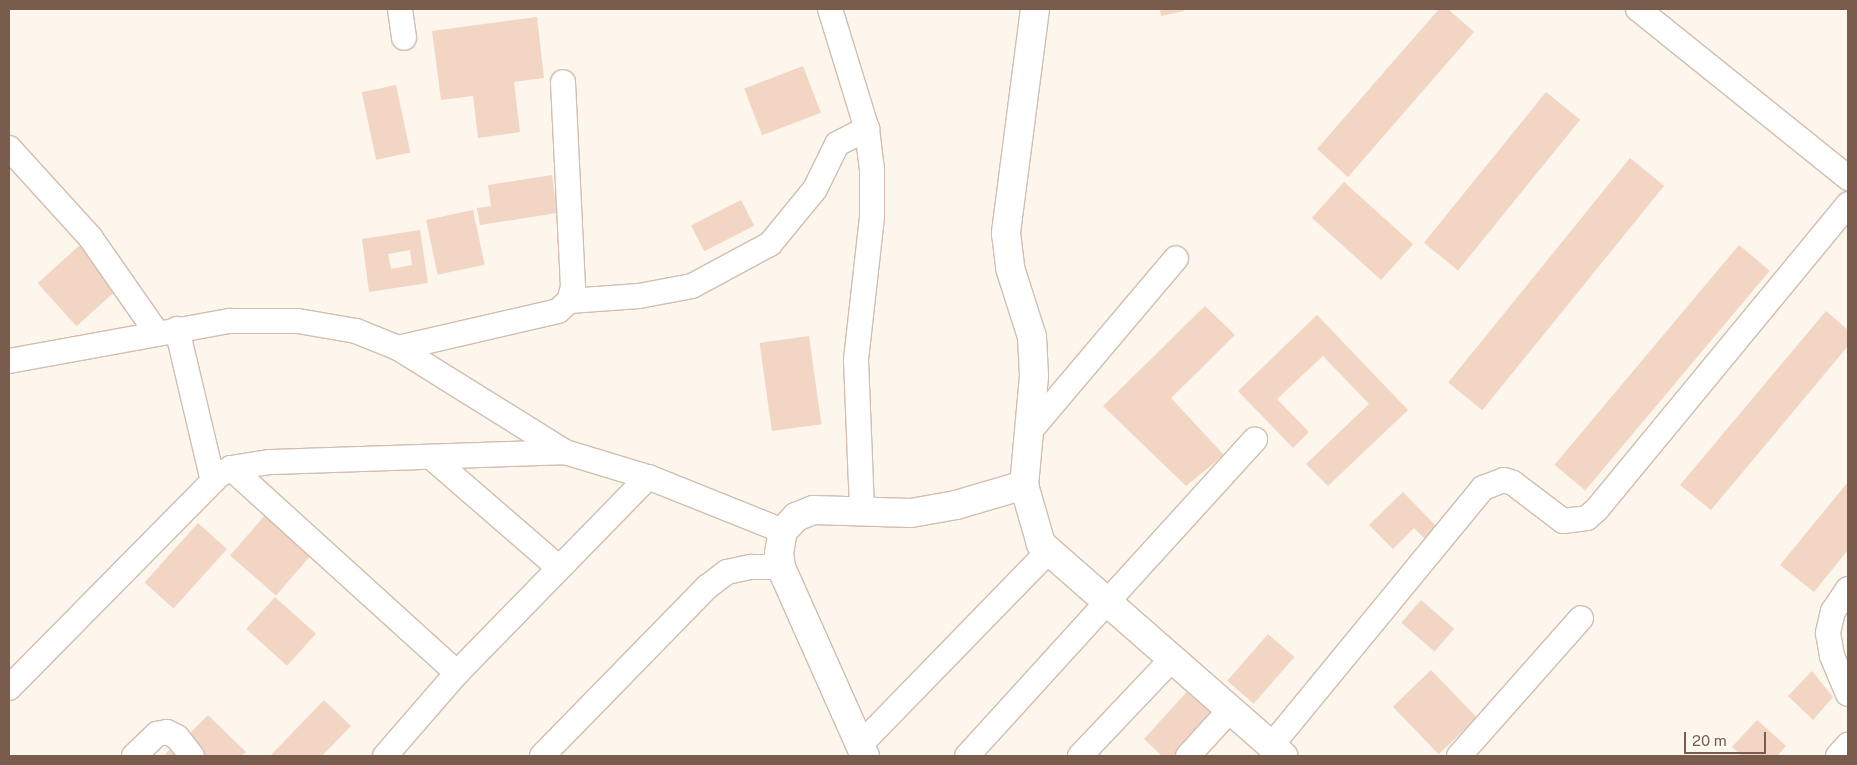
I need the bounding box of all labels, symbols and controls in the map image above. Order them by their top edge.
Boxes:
scale bar [1687,722,1770,754]
text: 20 m [1692,732,1727,749]

